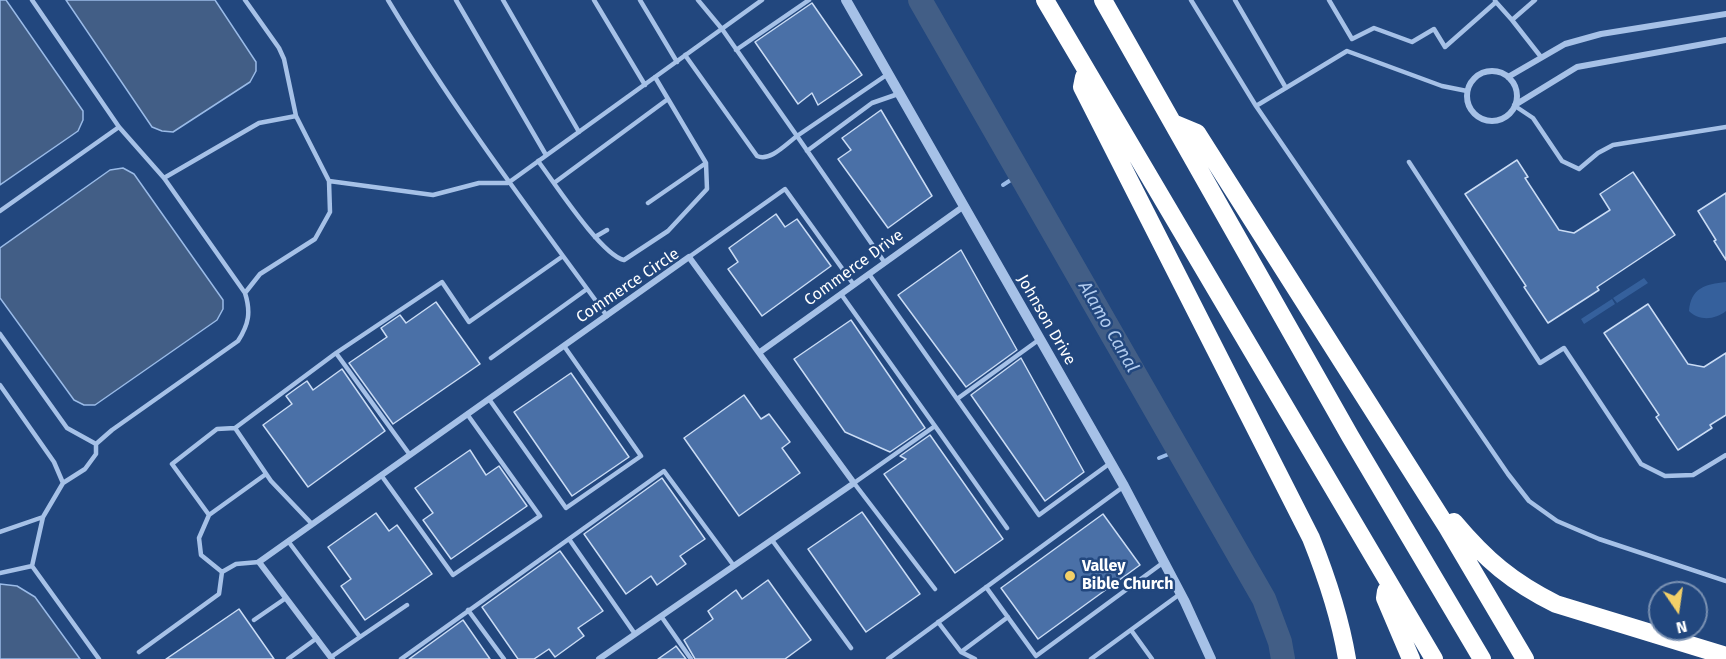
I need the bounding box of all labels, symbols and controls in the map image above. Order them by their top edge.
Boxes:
street label: Commerce Drive [801,226,907,310]
street label: Commerce Circle [573,244,683,328]
street label: Johnson Drive [1012,271,1080,369]
water label: Alamo Canal [1073,278,1143,376]
place label: Valley Bible Church [1082,557,1173,595]
marker: Valley Bible Church [1063,569,1077,583]
north arrow [1648,581,1708,641]
text: N [1674,617,1689,638]

